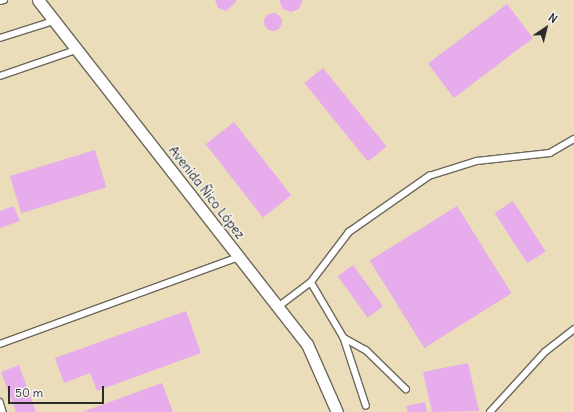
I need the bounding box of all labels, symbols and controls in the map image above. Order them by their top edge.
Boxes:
north arrow [526,8,566,48]
text: N [546,10,560,26]
street label: Avenida Ñico López [165,143,247,243]
scale bar [10,378,106,404]
text: 50 m [15,385,43,400]

